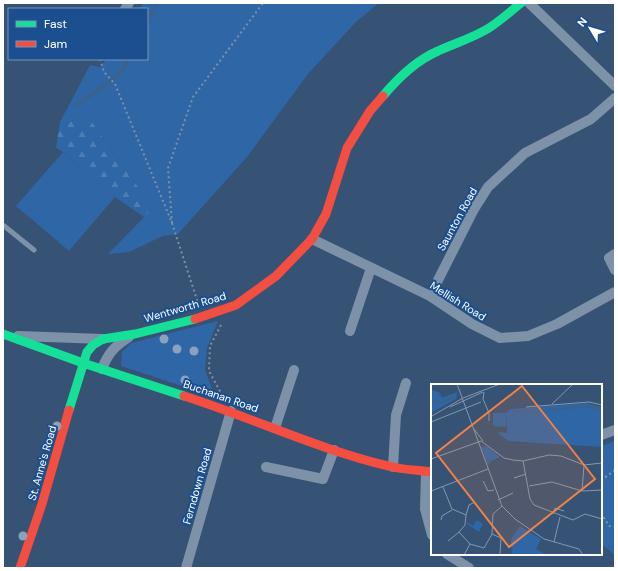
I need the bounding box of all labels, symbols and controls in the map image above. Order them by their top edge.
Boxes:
legend [8,8,148,60]
north arrow [570,8,610,48]
text: N [574,14,590,29]
text: Fast [44,16,67,32]
text: Jam [44,36,67,52]
street label: Saunton Road [434,185,480,253]
street label: Mellish Road [427,278,489,324]
street label: Wentworth Road [142,289,228,325]
street label: Buchanan Road [182,377,261,415]
inset map [431,384,602,555]
street label: St. Anne's Road [25,424,59,502]
street label: Ferndown Road [179,446,215,526]

